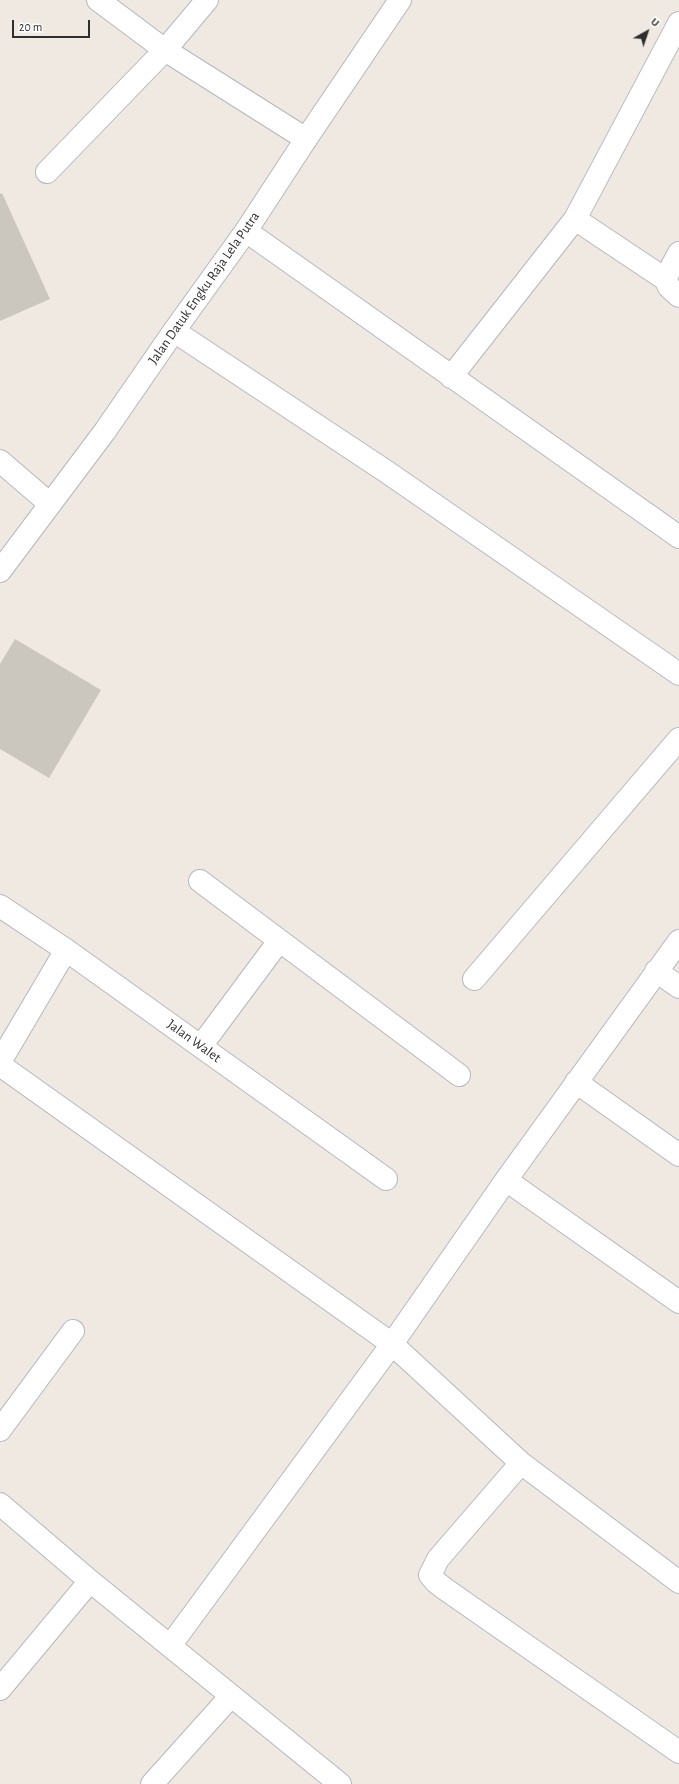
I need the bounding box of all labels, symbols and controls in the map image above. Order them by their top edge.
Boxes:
scale bar [14,12,92,38]
north arrow [627,12,667,52]
text: U [649,16,661,29]
text: 20 m [19,21,42,33]
street label: Jalan Datuk Engku Raja Lela Putra [145,208,263,368]
street label: Jalan Walet [164,1016,224,1066]

